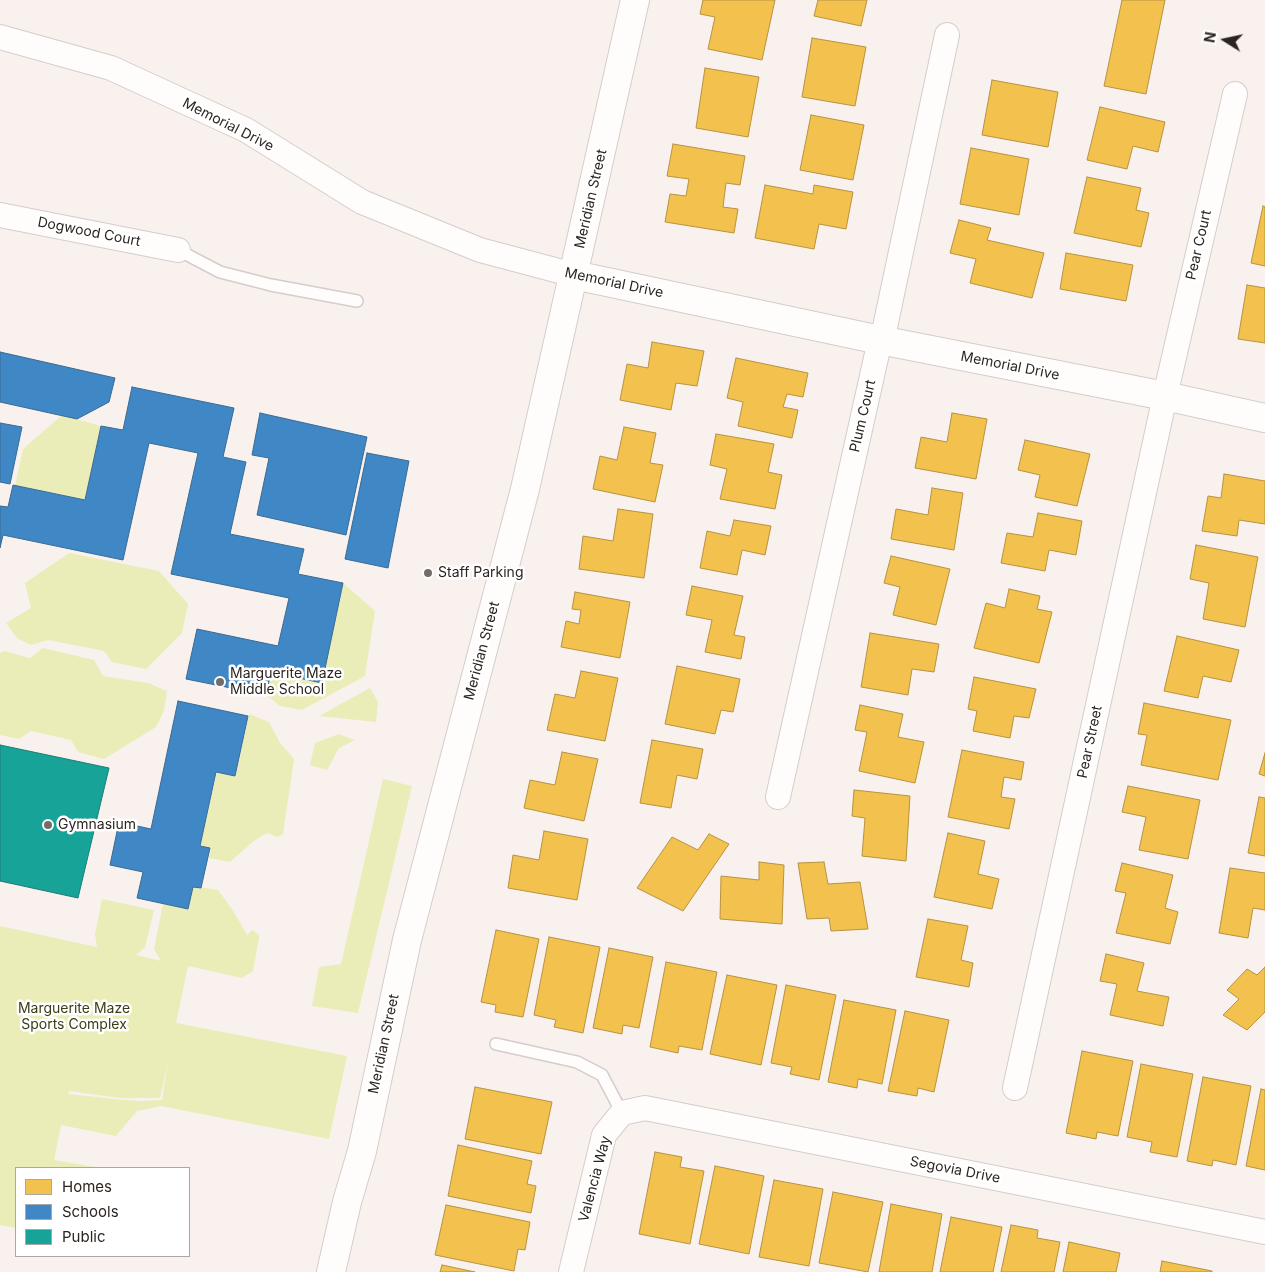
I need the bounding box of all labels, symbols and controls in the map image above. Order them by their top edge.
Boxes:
north arrow [1200,15,1250,65]
text: N [1200,31,1219,44]
street label: Memorial Drive [180,95,276,155]
street label: Meridian Street [571,148,611,250]
street label: Pear Court [1183,208,1215,282]
street label: Dogwood Court [36,214,142,250]
street label: Memorial Drive [563,264,665,302]
street label: Memorial Drive [959,348,1061,384]
street label: Plum Court [847,378,879,454]
place label: Staff Parking [438,565,523,581]
marker: Staff Parking [422,567,434,579]
street label: Meridian Street [461,600,503,702]
place label: Marguerite Maze Middle School [230,666,342,699]
marker: Marguerite Maze Middle School [214,676,226,688]
street label: Pear Street [1074,704,1106,780]
place label: Gymnasium [58,817,136,833]
marker: Gymnasium [42,819,54,831]
street label: Meridian Street [365,993,403,1095]
park label: Marguerite Maze Sports Complex [18,1001,130,1034]
street label: Valencia Way [575,1134,615,1224]
street label: Segovia Drive [908,1153,1002,1187]
legend [15,1167,190,1257]
text: Homes [62,1177,112,1196]
text: Schools [62,1202,119,1221]
text: Public [62,1227,105,1246]

